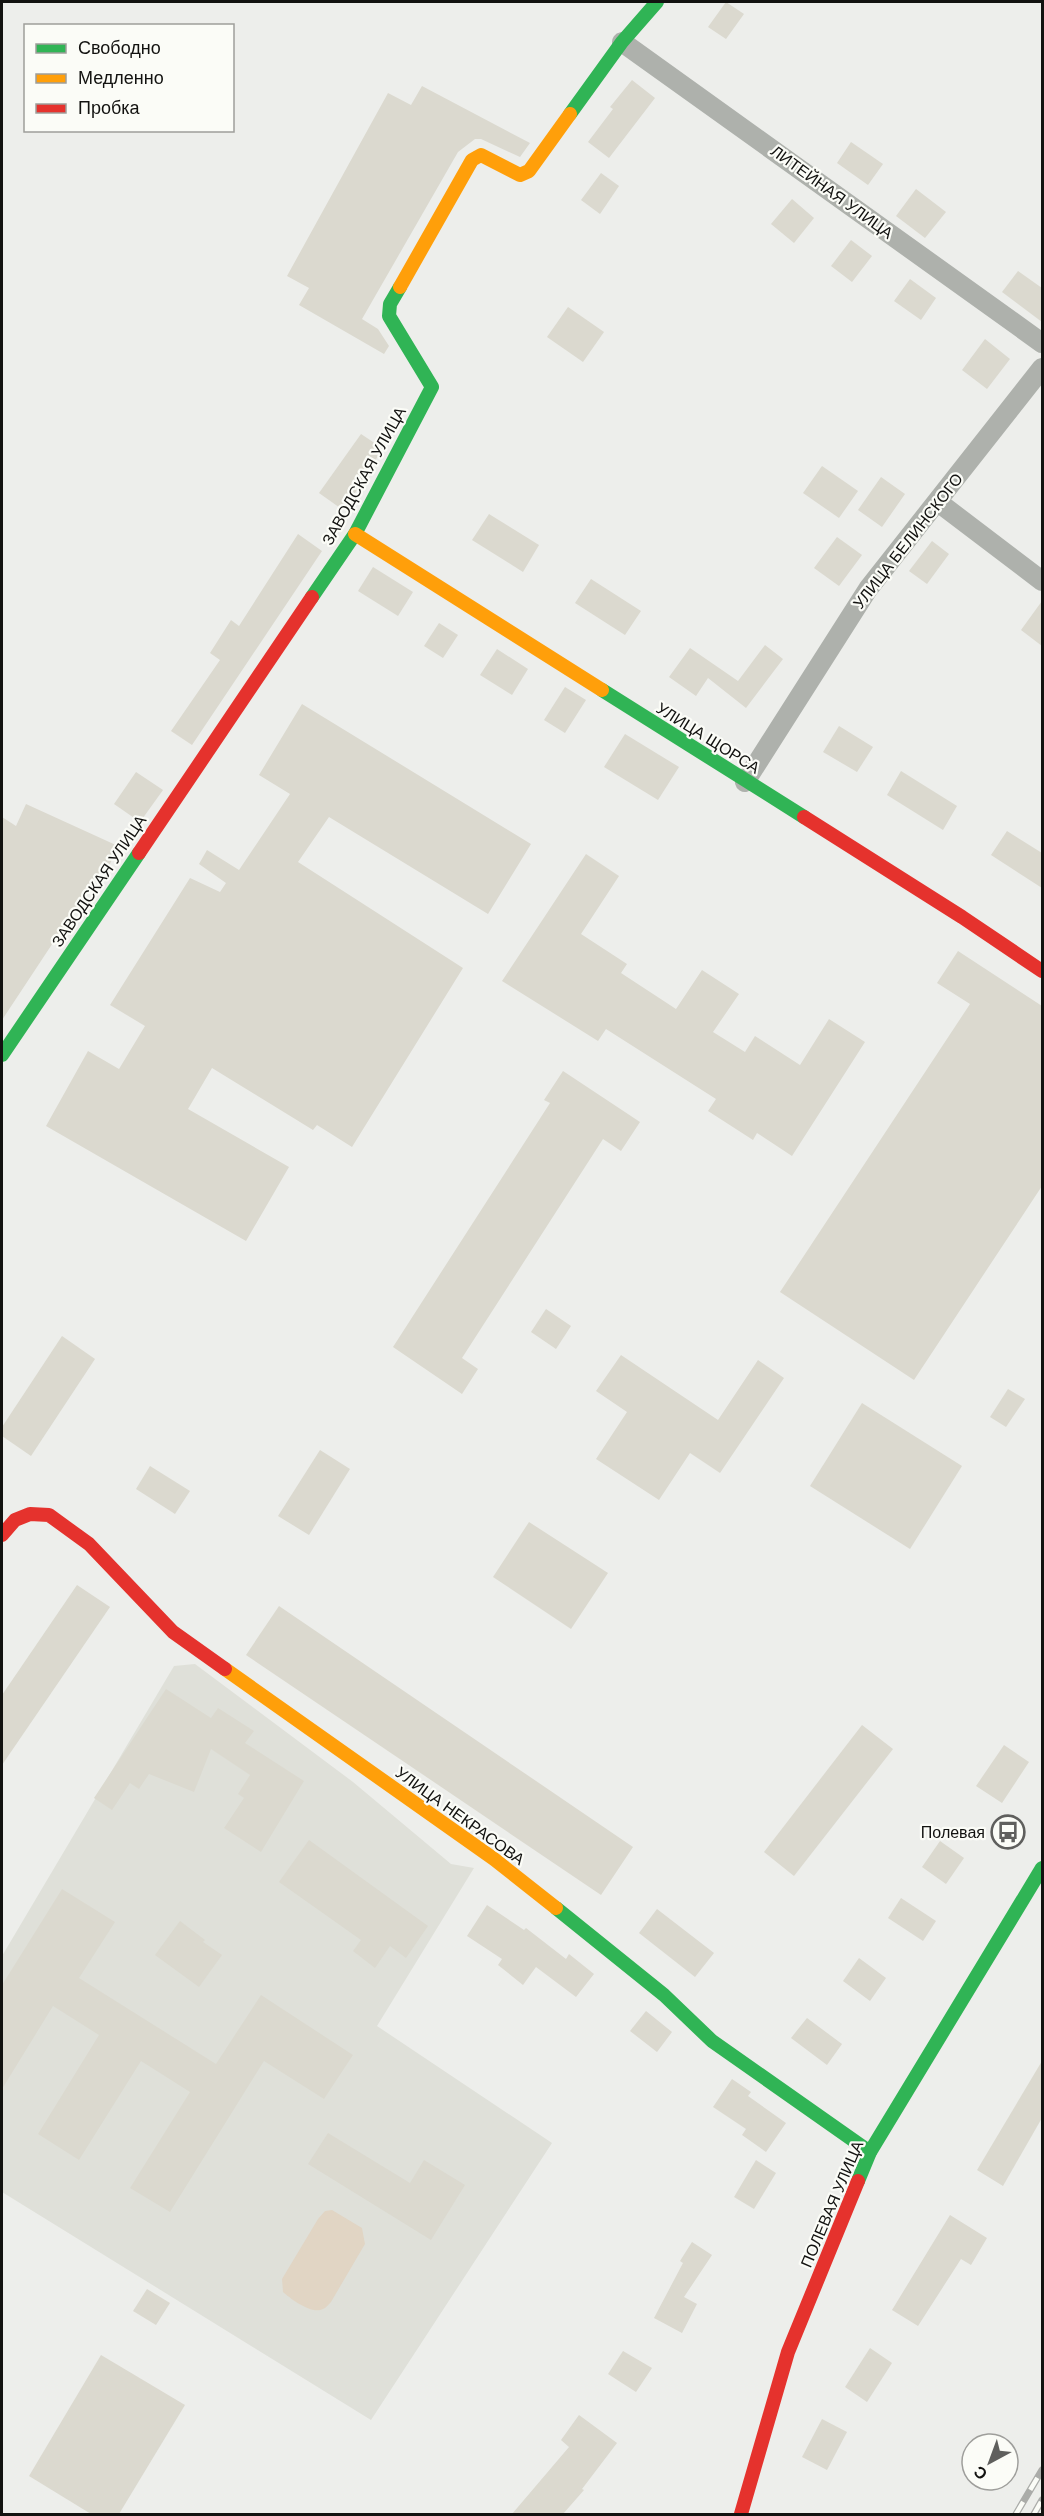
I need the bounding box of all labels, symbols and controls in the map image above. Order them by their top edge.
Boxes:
legend [24,24,234,132]
text: Свободно [78,38,161,58]
text: Медленно [78,68,164,88]
text: Пробка [78,98,141,118]
street label: ЛИТЕЙНАЯ УЛИЦА [768,141,897,242]
street label: ЗАВОДСКАЯ УЛИЦА [319,404,409,548]
street label: УЛИЦА БЕЛИНСКОГО [850,470,966,612]
street label: УЛИЦА ЩОРСА [653,699,763,777]
street label: ЗАВОДСКАЯ УЛИЦА [49,812,150,950]
street label: УЛИЦА НЕКРАСОВА [393,1764,528,1868]
bus stop icon: Полевая [990,1814,1026,1850]
place label: Полевая [921,1824,985,1841]
street label: ПОЛЕВАЯ УЛИЦА [798,2138,867,2270]
north arrow [960,2432,1020,2492]
text: С [970,2462,990,2483]

